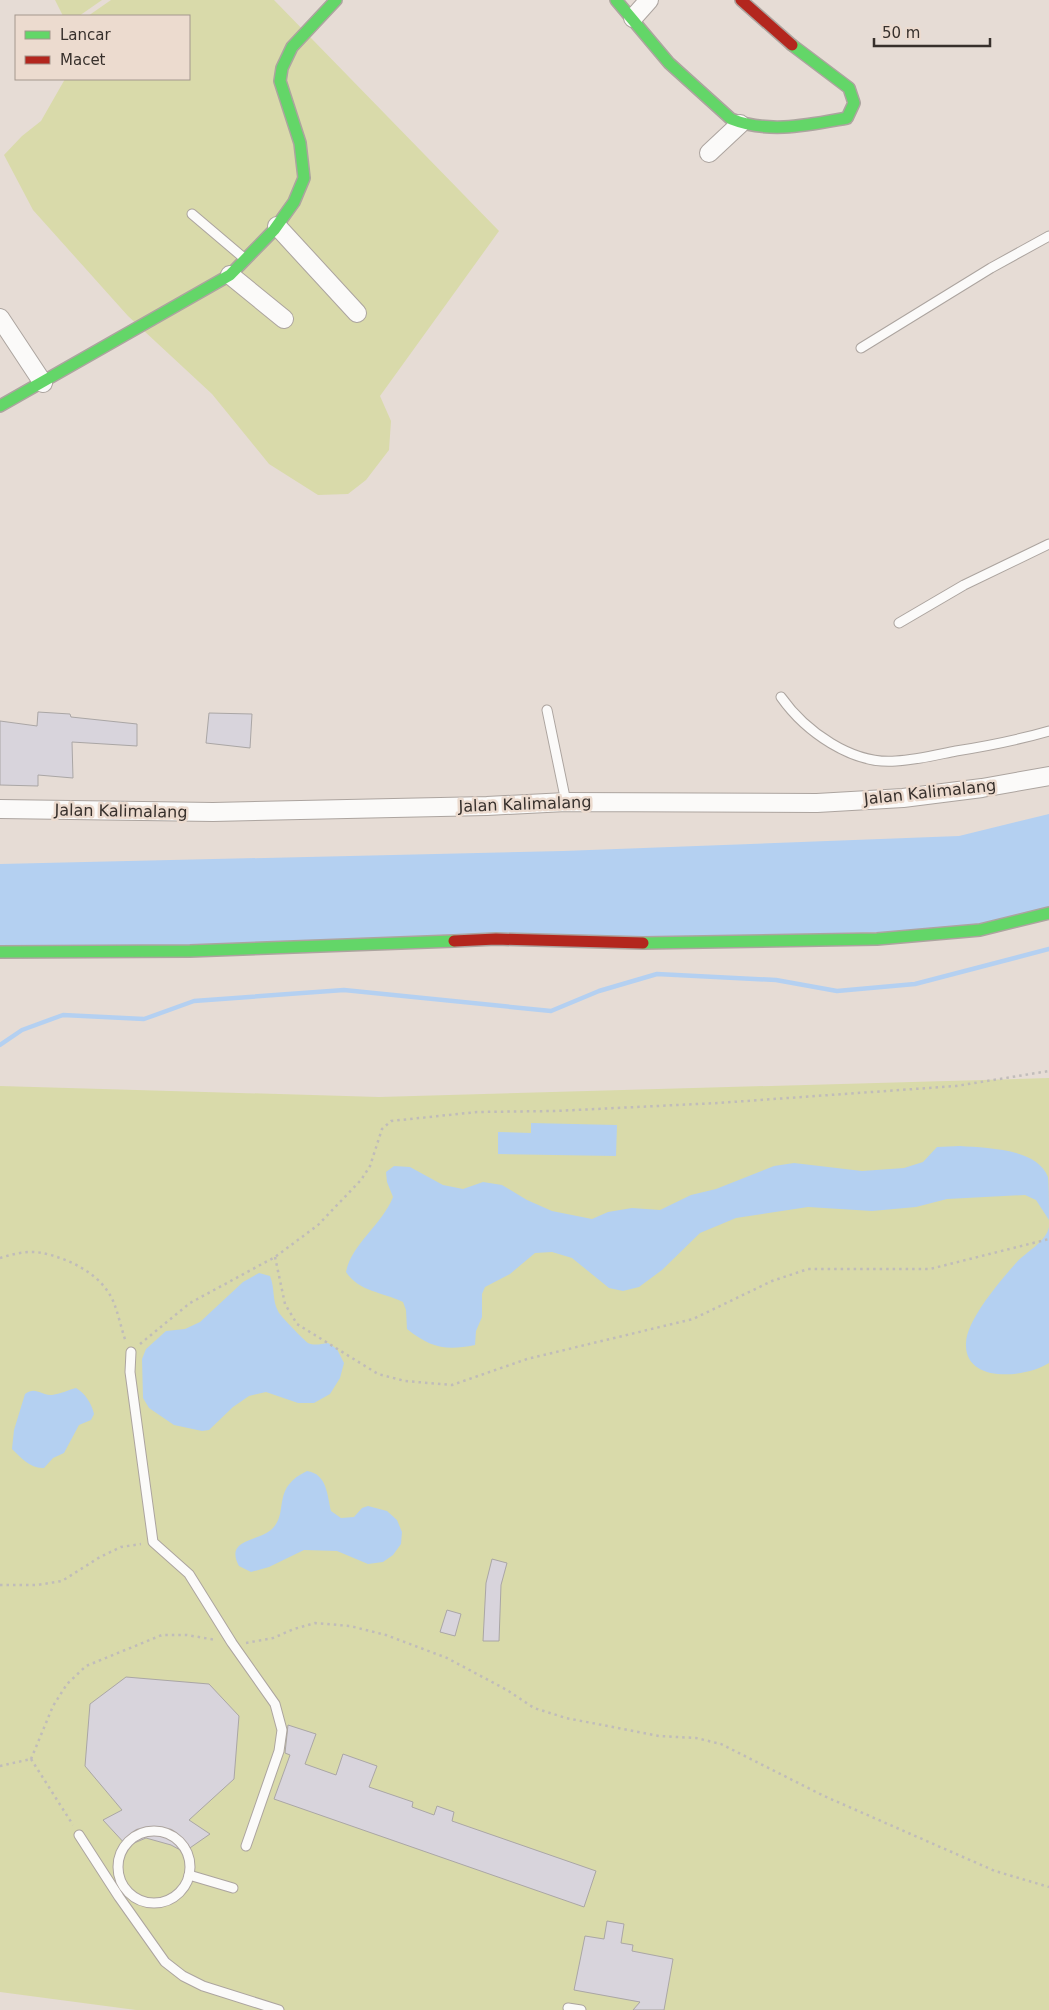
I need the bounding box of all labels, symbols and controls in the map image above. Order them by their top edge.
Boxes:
legend [15,15,190,80]
scale bar [874,15,990,47]
text: 50 m [882,24,920,42]
text: Lancar [60,26,111,44]
text: Macet [60,51,106,69]
street label: Jalan Kalimalang [862,776,997,808]
street label: Jalan Kalimalang [457,792,592,816]
street label: Jalan Kalimalang [53,800,188,822]

